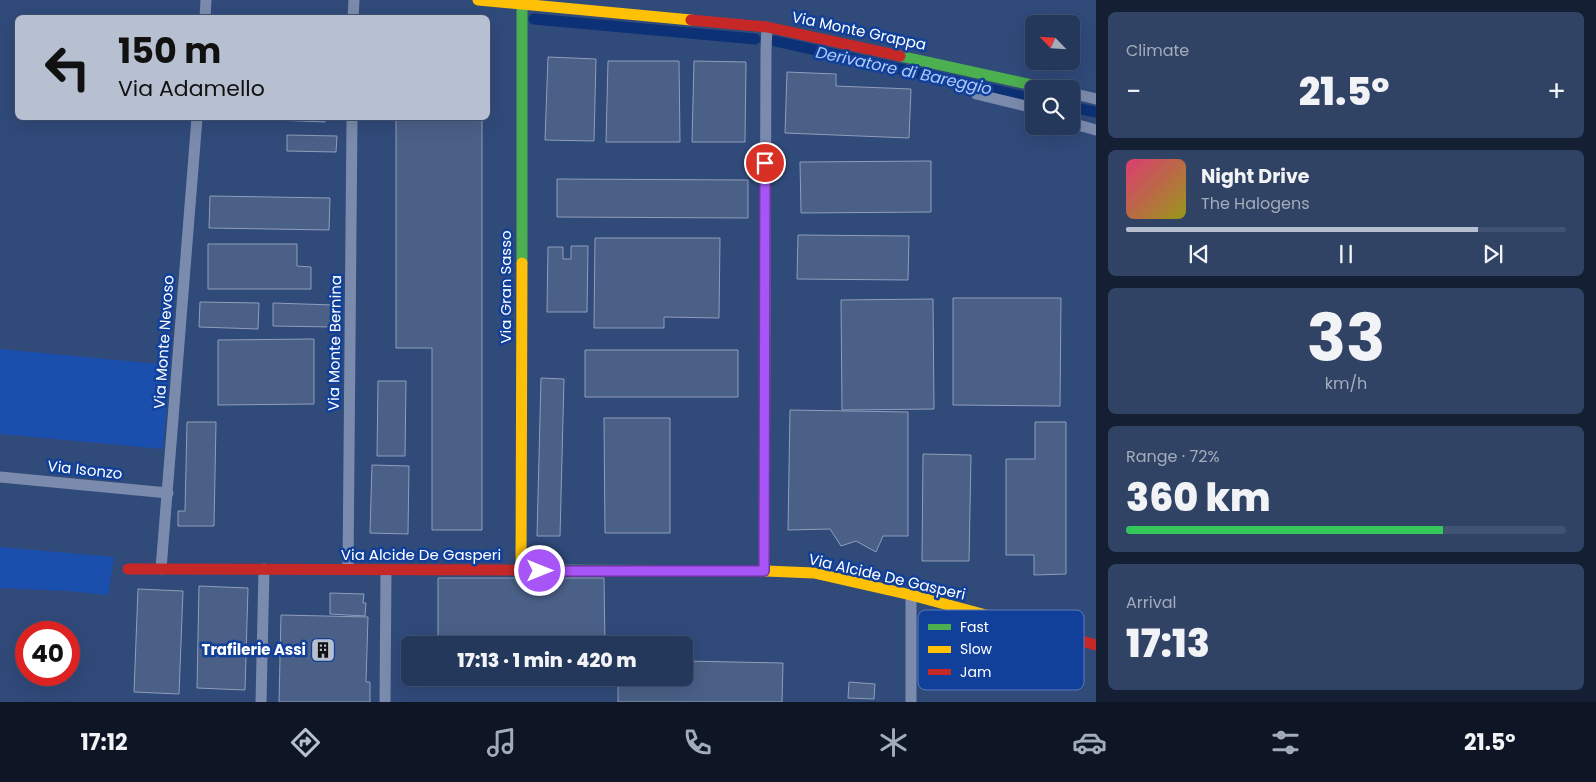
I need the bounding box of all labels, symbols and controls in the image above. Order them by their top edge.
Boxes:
street label: Via Monte Grappa [790,6,928,55]
north arrow [1025,15,1080,70]
map controls [1025,15,1080,135]
text: 150 m [118,26,221,75]
icon: left [35,35,100,100]
text: Climate [1126,39,1189,62]
water label: Derivatore di Bareggio [814,41,994,100]
text: 21.5° [1299,65,1390,118]
text: − [1126,72,1141,111]
text: + [1547,72,1566,111]
text: Via Adamello [118,73,265,104]
button: search [1025,80,1080,135]
pin [744,142,786,184]
icon: arrive [751,149,779,177]
text: Night Drive [1201,163,1310,190]
text: The Halogens [1201,192,1309,215]
street label: Via Gran Sasso [495,230,516,344]
icon: previous [1185,240,1213,268]
icon: pause [1332,240,1360,268]
icon: next [1479,240,1507,268]
street label: Via Monte Nevoso [148,274,179,410]
street label: Via Monte Bernina [323,275,346,411]
text: 33 [1307,293,1385,384]
text: km/h [1325,372,1367,395]
text: Range · 72% [1126,445,1220,468]
street label: Via Isonzo [47,455,124,484]
text: 360 km [1126,471,1271,524]
street label: Via Alcide De Gasperi [341,544,501,565]
position arrow [513,544,565,596]
street label: Via Alcide De Gasperi [807,548,968,605]
text: Arrival [1126,591,1176,614]
legend [918,610,1084,690]
text: Fast [960,617,989,637]
text: 17:13 [1126,617,1210,670]
speed limit sign: 40 [15,621,80,686]
building icon: Trafilerie Assi [310,637,336,663]
place label: Trafilerie Assi [202,639,306,660]
text: Slow [960,639,993,659]
text: 17:13 · 1 min · 420 m [457,647,637,674]
text: Jam [960,662,991,682]
icon: directions [288,725,323,760]
icon: music [484,725,519,760]
icon: phone [680,725,715,760]
icon: climate [876,725,911,760]
icon: car [1072,725,1107,760]
icon: filters [1268,725,1303,760]
text: 17:12 [80,727,128,758]
text: 21.5° [1464,727,1515,758]

